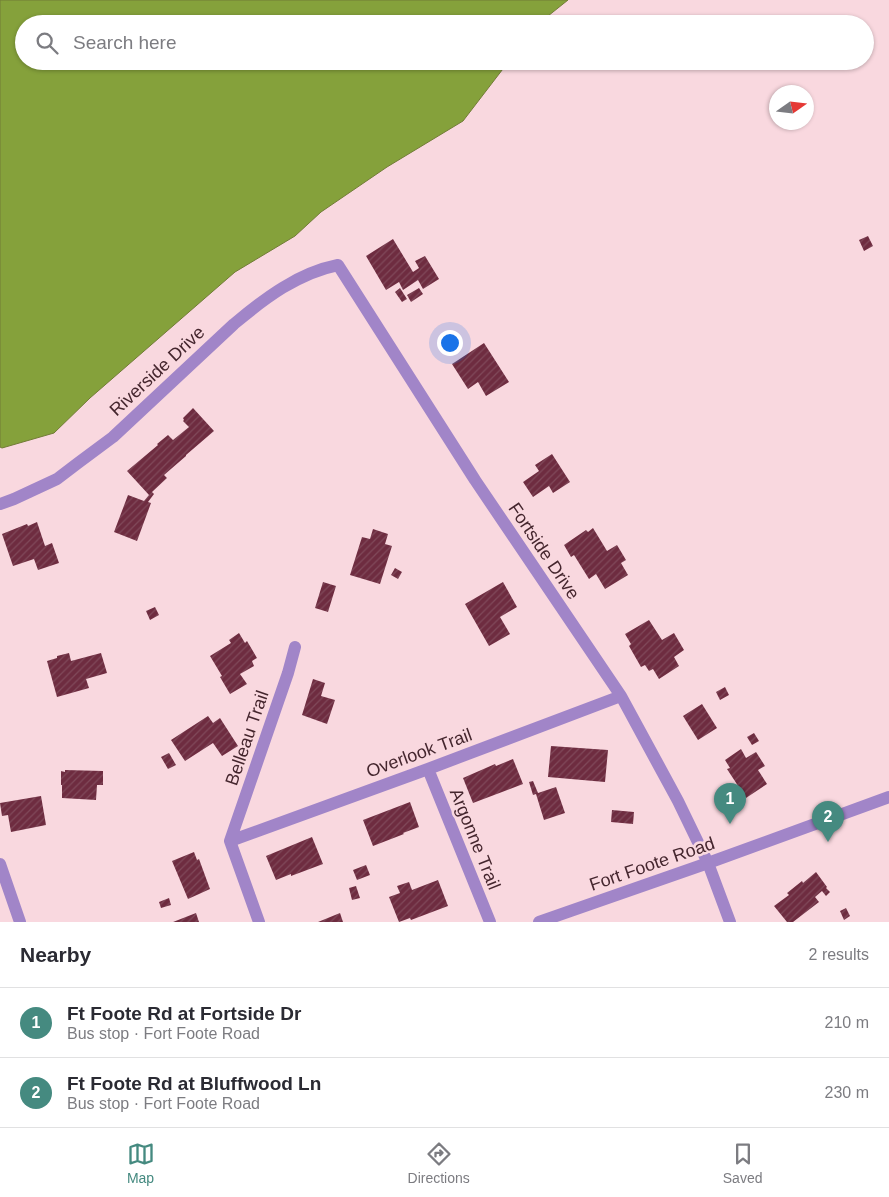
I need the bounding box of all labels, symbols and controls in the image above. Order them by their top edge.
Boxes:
search box [15,15,874,70]
icon: search [33,29,61,57]
text: Search here [73,32,177,53]
north arrow [769,85,814,130]
street label: Riverside Drive [106,322,208,420]
your location [437,330,463,356]
street label: Fortside Drive [504,499,584,603]
street label: Belleau Trail [221,688,273,788]
street label: Overlook Trail [363,725,475,781]
pin: 1 [714,783,746,824]
street label: Argonne Trail [446,786,504,892]
pin: 2 [812,801,844,842]
street label: Fort Foote Road [587,833,717,895]
text: Nearby [20,943,91,966]
text: 2 results [809,946,869,963]
text: Ft Foote Rd at Fortside Dr [67,1003,301,1024]
text: 1 [32,1014,40,1031]
text: 210 m [825,1014,869,1031]
text: Bus stop · Fort Foote Road [67,1025,260,1042]
text: Ft Foote Rd at Bluffwood Ln [67,1073,321,1094]
text: 2 [32,1084,40,1101]
text: 230 m [825,1084,869,1101]
text: Bus stop · Fort Foote Road [67,1095,260,1112]
tab: Map [127,1140,155,1186]
tab: Directions [408,1140,470,1186]
tab: Saved [723,1140,762,1186]

